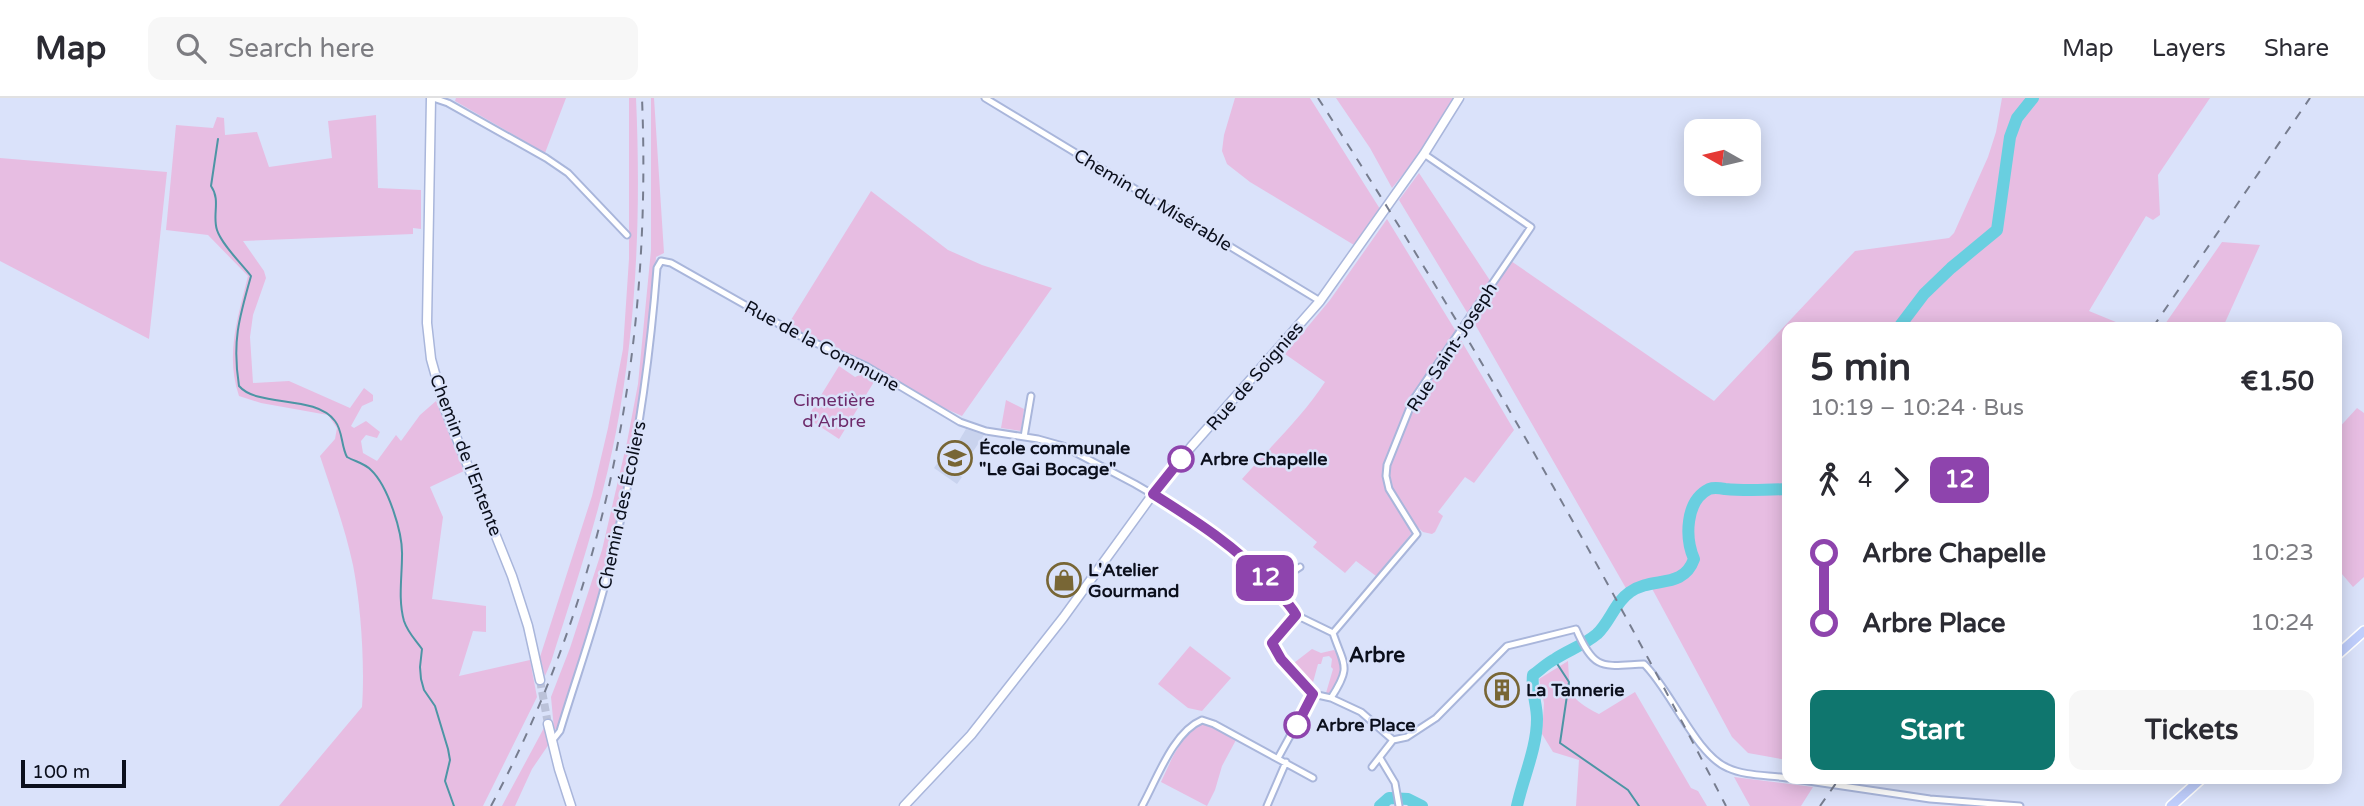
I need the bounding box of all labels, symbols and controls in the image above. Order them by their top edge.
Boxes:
search box [148,17,638,80]
text: Map [35,29,106,68]
icon: search [172,29,210,67]
text: Search here [228,33,374,64]
text: Map [2062,34,2114,63]
text: Layers [2152,34,2226,63]
text: Share [2264,34,2329,63]
north arrow [1684,119,1760,196]
map controls [1684,119,1761,196]
street label: Chemin du Misérable [1070,144,1236,256]
street label: Rue Saint-Joseph [1402,278,1502,416]
street label: Rue de la Commune [741,296,903,396]
street label: Rue de Soignies [1202,317,1308,435]
text: 5 min [1810,345,1911,391]
text: €1.50 [2241,366,2314,397]
street label: Chemin de l'Entente [425,371,507,539]
park label: Cimetière d'Arbre [793,389,875,432]
text: 10:19 – 10:24 · Bus [1810,394,2024,422]
street label: Chemin des Écoliers [593,419,651,591]
place label: École communale "Le Gai Bocage" [979,437,1130,480]
school or university icon: École communale "Le Gai Bocage" [936,439,974,477]
marker: Arbre Chapelle [1168,446,1194,472]
place label: Arbre Chapelle [1200,448,1327,470]
icon: walk [1810,461,1848,499]
icon: forward [1882,461,1920,499]
text: 12 [1944,465,1975,494]
text: 4 [1858,466,1872,494]
text: Arbre Chapelle [1862,538,2046,569]
text: 10:23 [2250,539,2314,567]
line badge: 12 [1234,555,1296,601]
place label: L'Atelier Gourmand [1088,559,1179,602]
shop icon: L'Atelier Gourmand [1045,561,1083,599]
text: 12 [1250,563,1280,592]
text: Arbre Place [1862,608,2006,639]
text: 10:24 [2250,609,2314,637]
district label: Arbre [1349,643,1405,668]
building icon: La Tannerie [1483,671,1521,709]
place label: La Tannerie [1526,679,1624,701]
button: Start [1810,690,2055,770]
button: Tickets [2069,690,2314,770]
marker: Arbre Place [1284,712,1310,738]
place label: Arbre Place [1316,714,1415,736]
scale bar [21,757,126,789]
text: 100 m [32,761,90,783]

